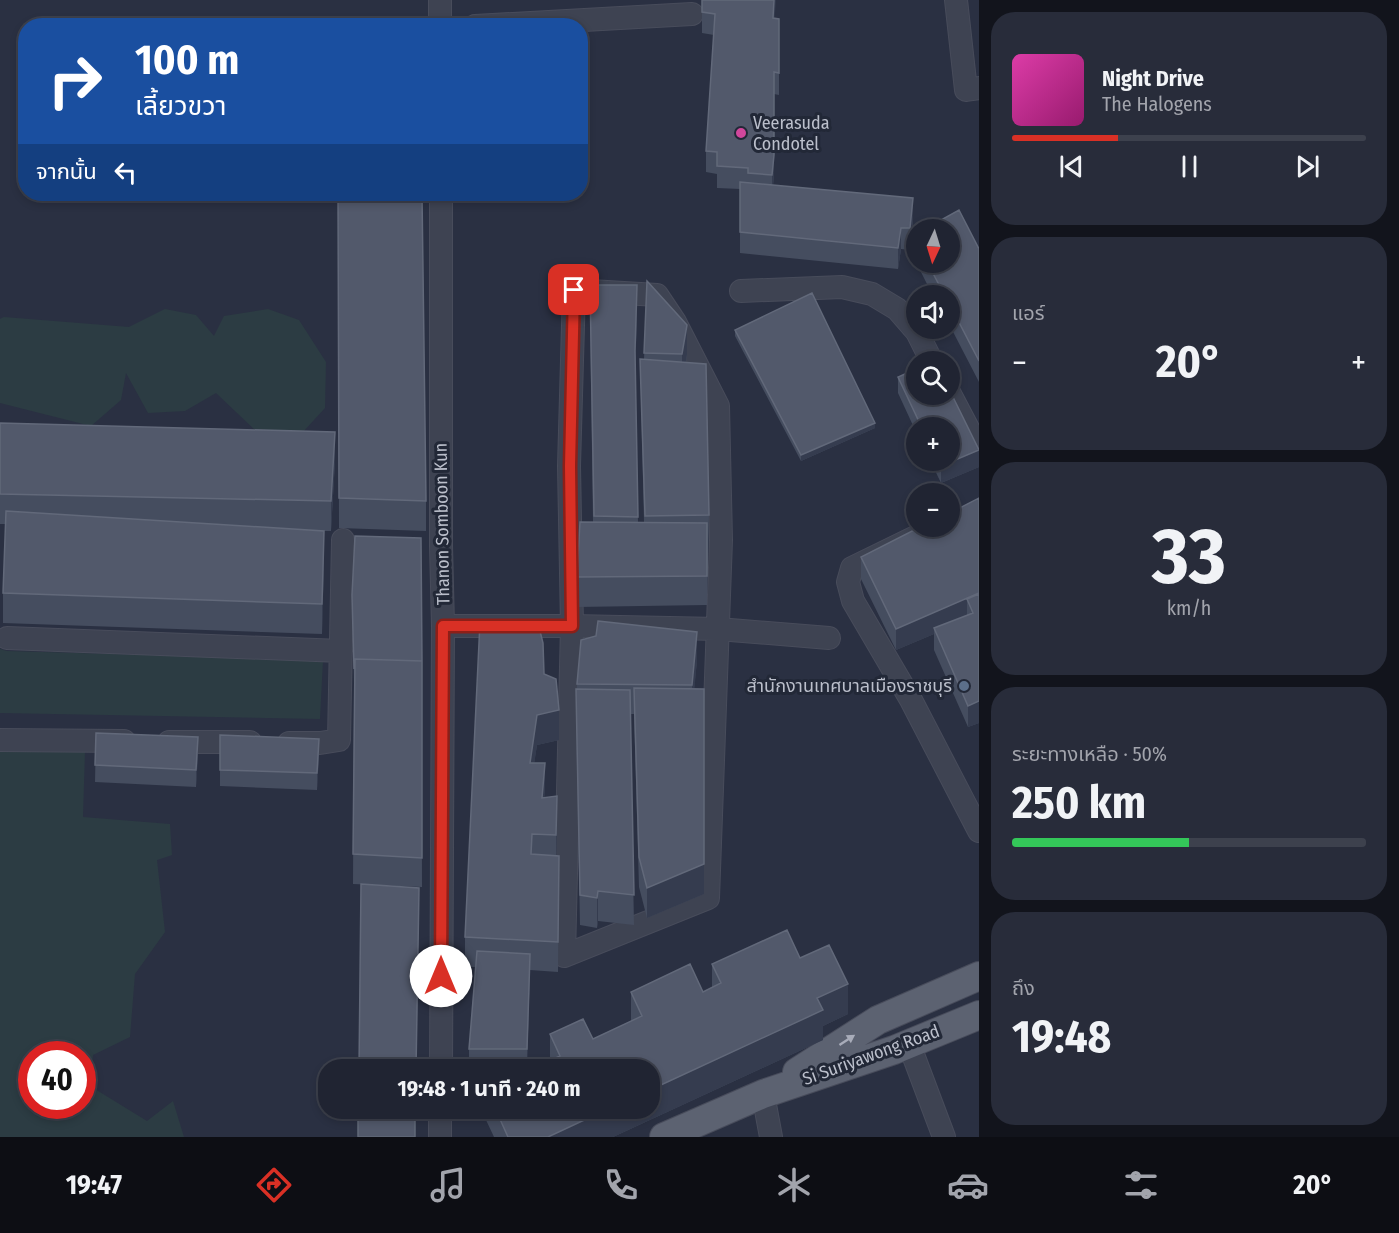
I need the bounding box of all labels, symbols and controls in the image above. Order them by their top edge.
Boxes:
text: 100 m [135,35,239,85]
icon: right [36,42,114,120]
text: Night Drive [1102,65,1204,92]
text: เลี้ยวขวา [135,90,226,122]
text: The Halogens [1102,92,1212,116]
place label: Veerasuda Condotel [753,112,830,155]
marker: Veerasuda Condotel [734,126,748,140]
icon: previous [1055,150,1088,183]
icon: pause [1173,150,1206,183]
icon: next [1291,150,1324,183]
icon: left [109,156,142,189]
text: จากนั้น [36,158,97,185]
north arrow [906,219,960,273]
map controls [906,219,960,537]
pin [548,264,599,315]
icon: arrive [557,273,590,306]
button: sound [906,285,960,339]
text: แอร์ [1012,301,1044,325]
text: 20° [1156,335,1222,389]
text: − [1012,343,1027,383]
text: + [1351,343,1366,383]
button: search [906,351,960,405]
button: + [906,417,960,471]
street label: Thanon Somboon Kun [430,443,454,605]
button: − [906,483,960,537]
text: 33 [1152,510,1226,604]
text: km/h [1167,596,1211,620]
place label: สำนักงานเทศบาลเมืองราชบุรี [747,675,952,697]
marker: สำนักงานเทศบาลเมืองราชบุรี [957,679,971,693]
text: ระยะทางเหลือ · 50% [1012,742,1167,766]
text: 250 km [1012,776,1146,830]
position arrow [409,944,473,1008]
text: ถึง [1012,976,1035,1000]
text: 19:48 [1012,1010,1111,1064]
street label: Si Suriyawong Road [800,1020,942,1090]
one-way arrow [839,1034,855,1045]
speed limit sign: 40 [18,1041,96,1119]
text: 19:48 · 1 นาที · 240 m [397,1075,581,1102]
icon: directions [253,1164,295,1206]
icon: music [427,1164,469,1206]
icon: phone [600,1164,642,1206]
icon: climate [773,1164,815,1206]
icon: car [947,1164,989,1206]
icon: filters [1120,1164,1162,1206]
text: 19:47 [66,1169,122,1201]
text: 20° [1293,1169,1333,1201]

